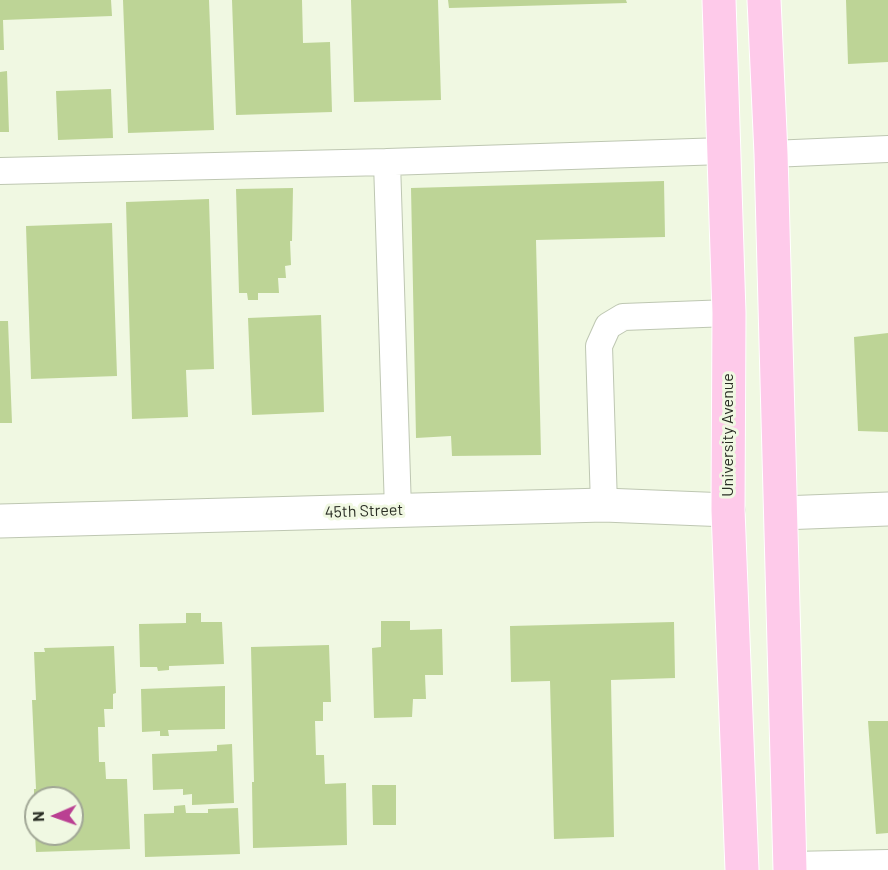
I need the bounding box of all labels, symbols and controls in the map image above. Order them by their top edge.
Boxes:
street label: University Avenue [718,373,738,497]
street label: 45th Street [325,500,403,522]
north arrow [24,786,84,846]
text: N [28,811,47,822]

